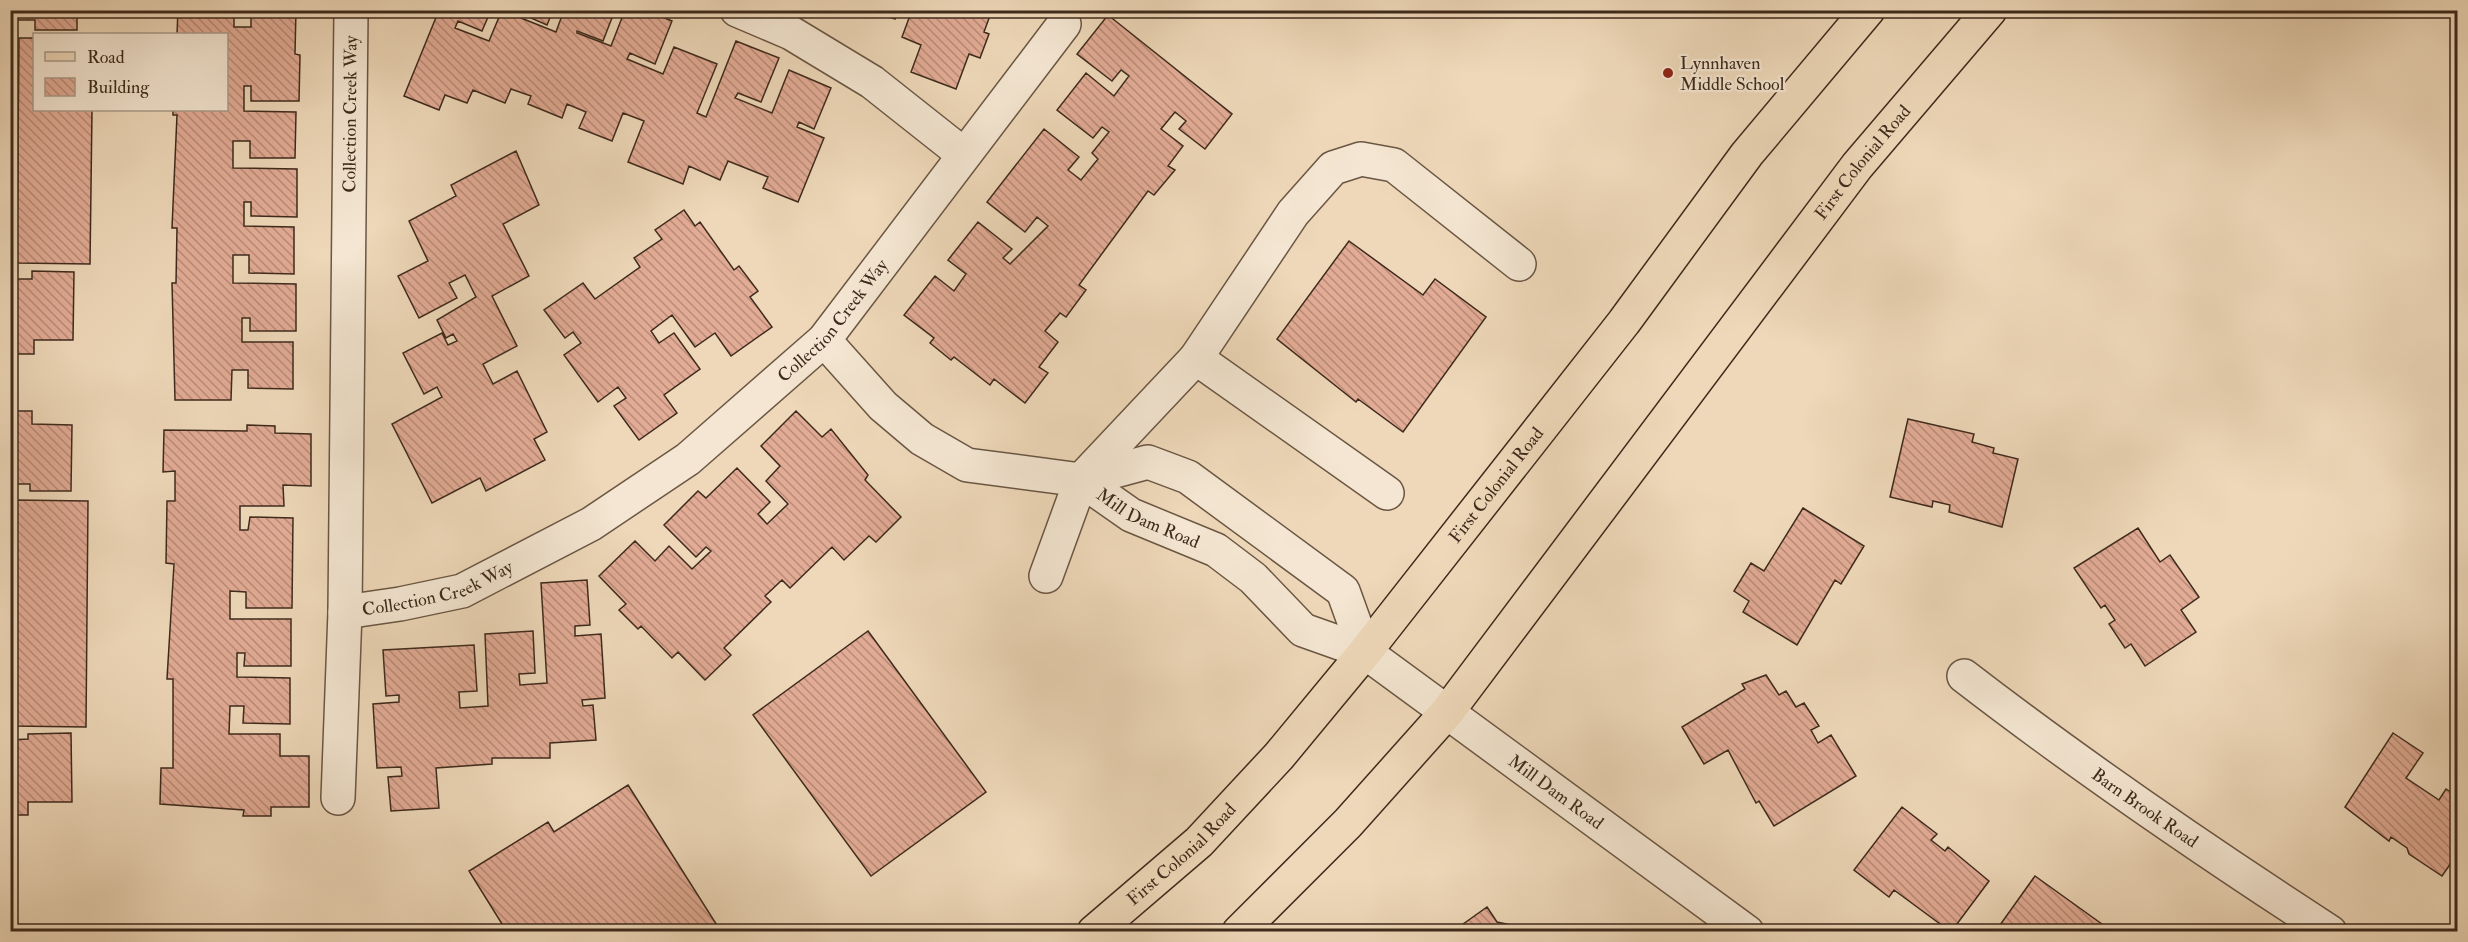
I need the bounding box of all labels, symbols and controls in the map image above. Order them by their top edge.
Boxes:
legend [33,33,228,111]
street label: Collection Creek Way [338,34,363,193]
text: Road [87,46,125,69]
place label: Lynnhaven Middle School [1680,52,1785,96]
marker: Lynnhaven Middle School [1661,66,1675,80]
text: Building [87,76,150,99]
street label: First Colonial Road [1810,100,1916,225]
street label: Collection Creek Way [773,254,894,387]
street label: First Colonial Road [1444,423,1549,548]
street label: Mill Dam Road [1092,483,1203,554]
street label: Collection Creek Way [361,555,518,621]
street label: Mill Dam Road [1503,750,1608,835]
street label: Barn Brook Road [2087,763,2203,853]
street label: First Colonial Road [1122,798,1241,911]

